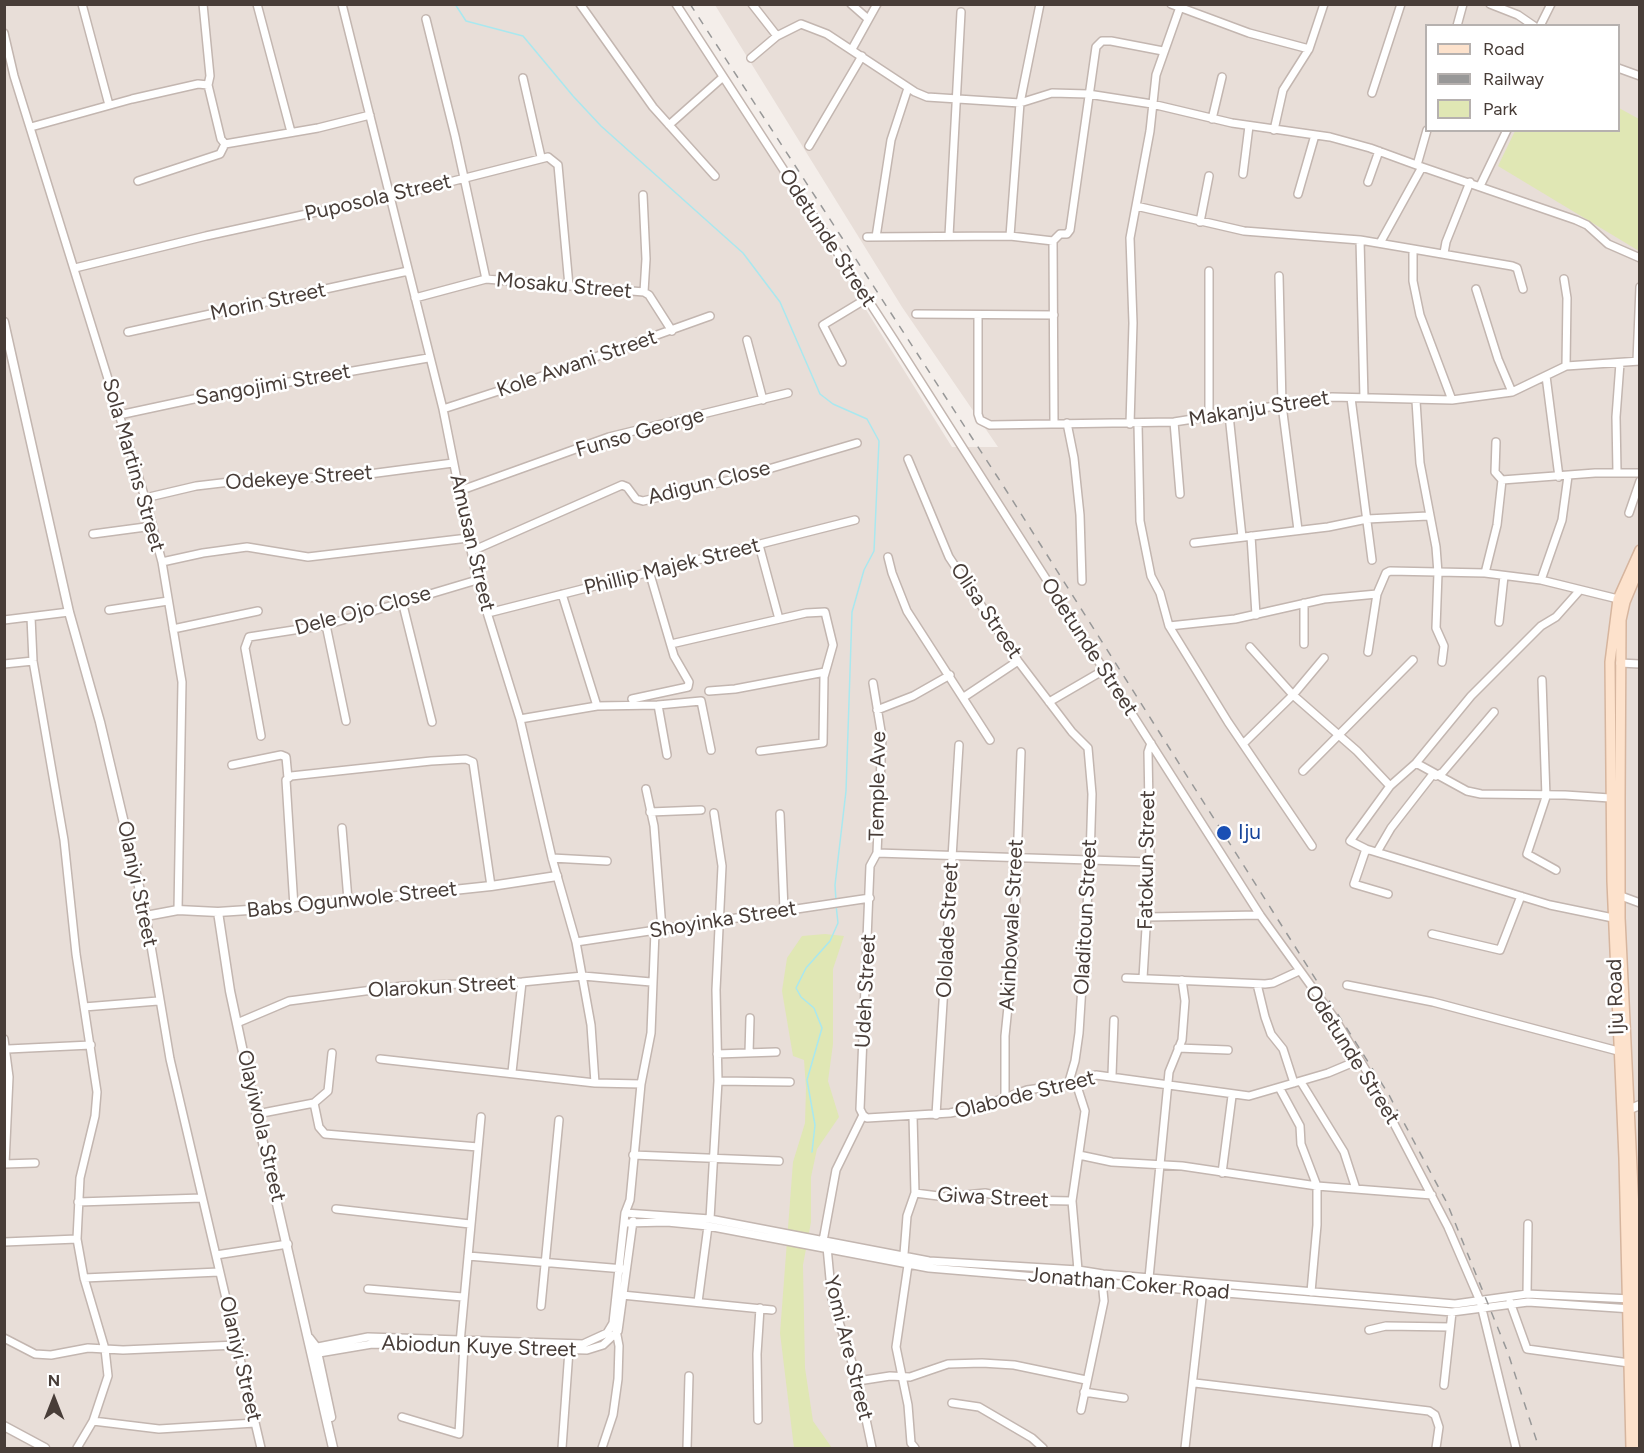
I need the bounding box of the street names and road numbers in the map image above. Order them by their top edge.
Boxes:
street label: Odetunde Street [773,164,881,312]
street label: Puposola Street [302,169,454,227]
street label: Mosaku Street [495,268,633,304]
street label: Morin Street [208,277,328,327]
street label: Kole Awani Street [494,325,660,403]
street label: Sangojimi Street [193,359,353,411]
street label: Sola Martins Street [96,375,170,555]
street label: Makanju Street [1187,385,1331,433]
street label: Funso George [573,403,707,463]
street label: Adigun Close [645,456,773,510]
street label: Odekeye Street [225,460,373,496]
street label: Amusan Street [444,472,500,614]
street label: Phillip Majek Street [582,533,762,601]
street label: Olisa Street [945,558,1027,664]
street label: Odetunde Street [1035,573,1143,721]
street label: Dele Ojo Close [292,581,434,641]
street label: Temple Ave [864,731,892,841]
street label: Fatokun Street [1133,790,1161,930]
street label: Olaniyi Street [111,819,163,949]
street label: Akinbowale Street [995,838,1029,1012]
street label: Oladitoun Street [1069,838,1103,996]
street label: Ololade Street [932,861,964,999]
street label: Babs Ogunwole Street [246,876,458,924]
street label: Shoyinka Street [648,896,798,944]
street label: Udeh Street [850,933,882,1049]
street label: Iju Road [1602,958,1630,1036]
street label: Olarokun Street [367,971,517,1003]
street label: Odetunde Street [1299,981,1405,1129]
street label: Olayiwola Street [231,1048,291,1204]
street label: Olabode Street [952,1065,1098,1125]
street label: Giwa Street [937,1182,1049,1214]
street label: Jonathan Coker Road [1027,1263,1231,1305]
street label: Yomi Are Street [818,1273,878,1423]
street label: Olaniyi Street [213,1294,267,1424]
street label: Abiodun Kuye Street [381,1331,577,1363]

